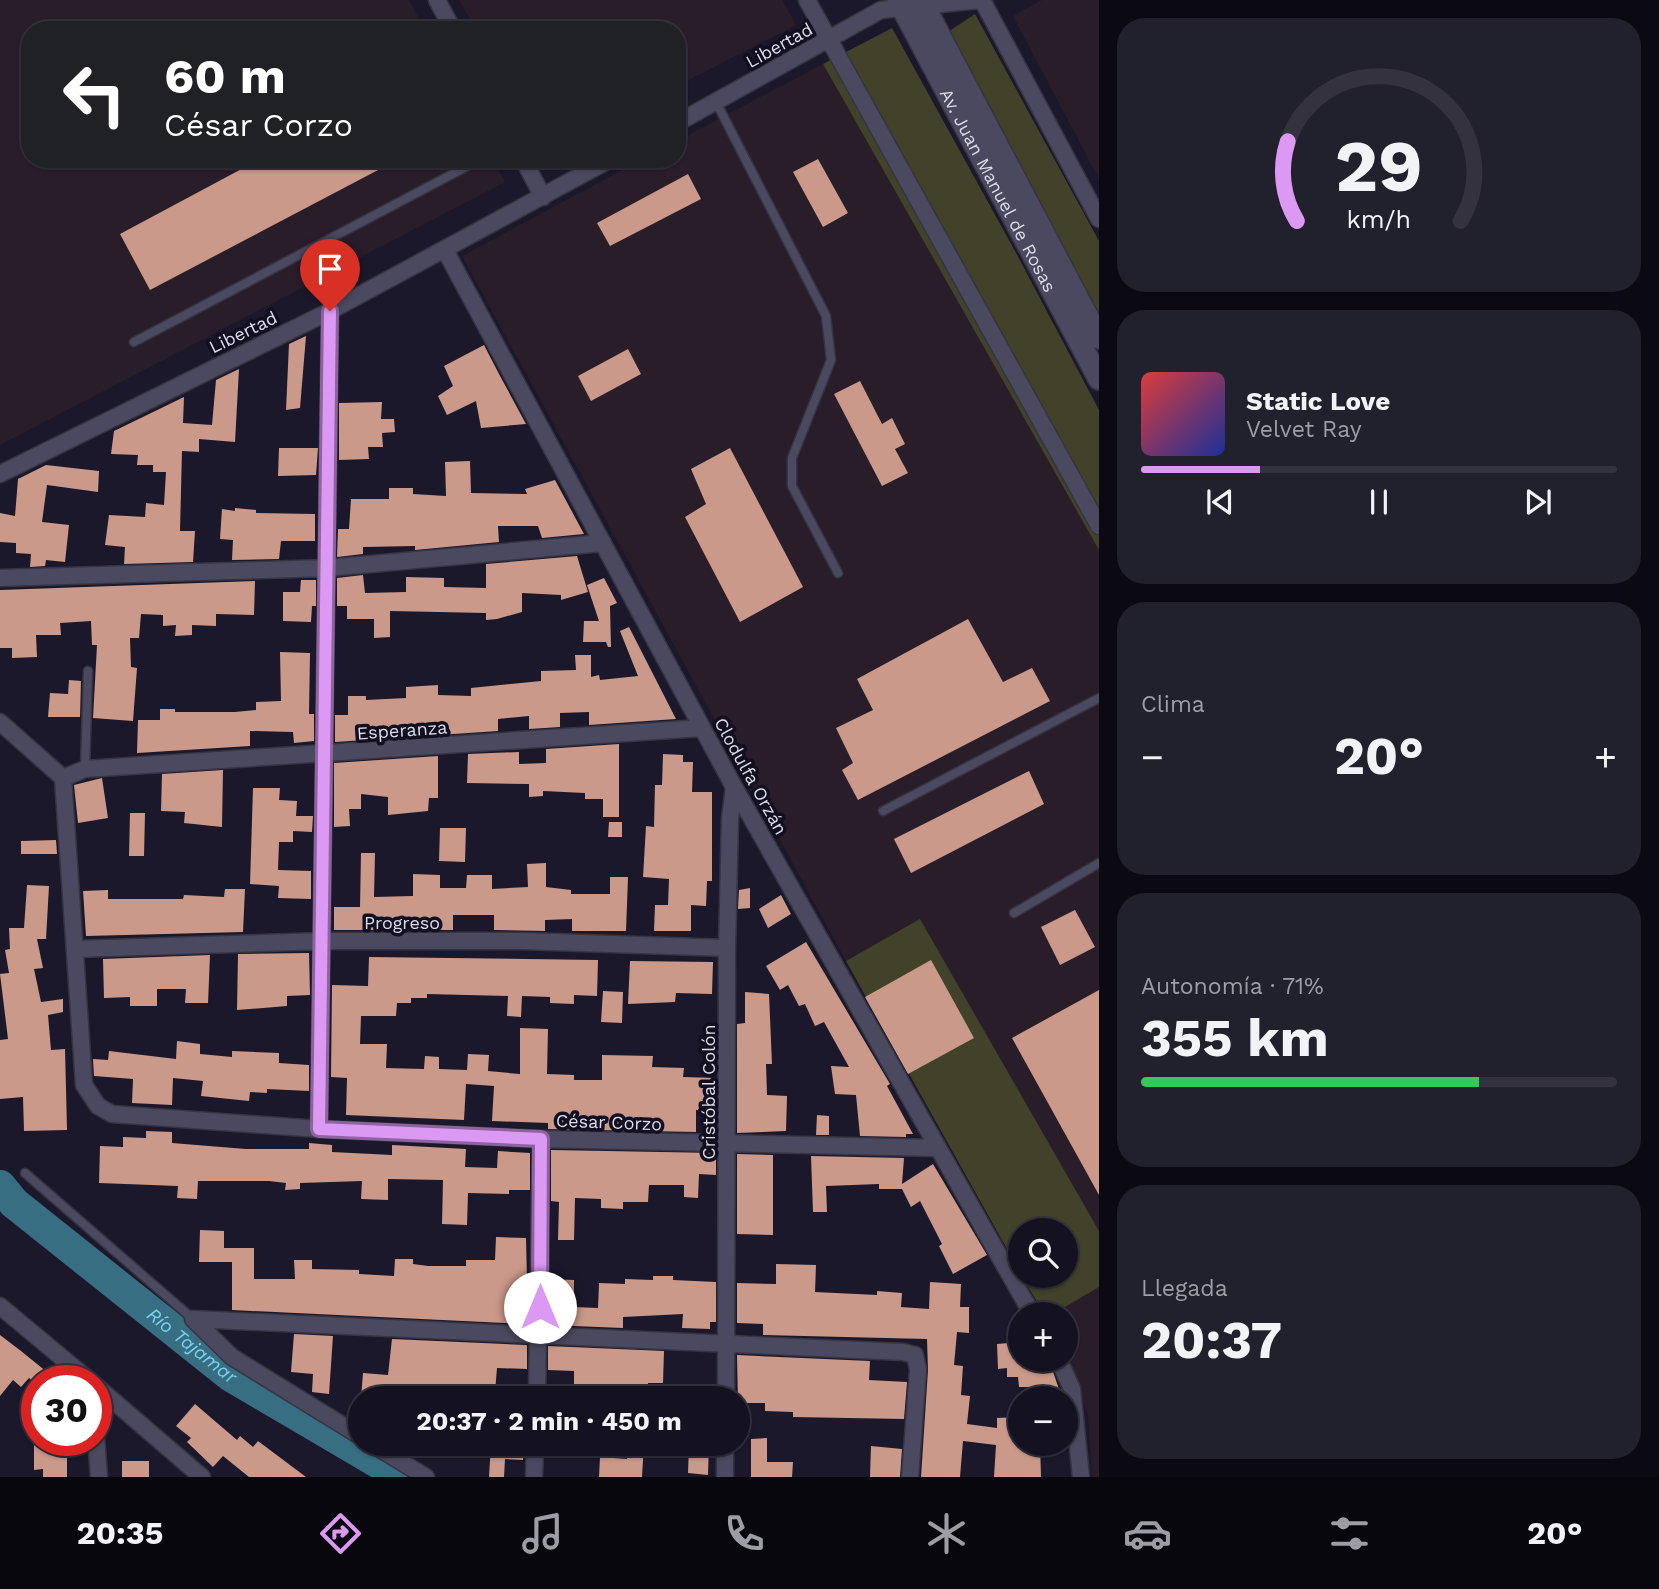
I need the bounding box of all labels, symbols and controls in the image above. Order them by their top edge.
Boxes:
street label: Libertad [742,18,816,72]
text: 60 m [164,47,286,105]
icon: left [49,49,140,140]
street label: Av. Juan Manuel de Rosas [936,85,1061,295]
text: César Corzo [164,106,353,144]
text: 29 [1335,123,1423,209]
text: km/h [1347,205,1411,234]
pin [300,239,360,311]
icon: arrive [311,250,349,288]
street label: Libertad [206,307,280,357]
text: Static Love [1246,386,1390,416]
text: Velvet Ray [1246,416,1362,443]
icon: previous [1201,483,1239,521]
icon: pause [1360,483,1398,521]
icon: next [1519,483,1557,521]
text: Clima [1141,691,1205,718]
street label: Clodulfa Orzán [710,714,792,838]
street label: Esperanza [356,716,448,744]
text: 20° [1334,726,1424,787]
text: − [1141,735,1164,779]
text: + [1594,735,1617,779]
street label: Progreso [364,912,440,933]
text: Autonomía · 71% [1141,973,1324,1000]
text: 355 km [1141,1008,1329,1069]
street label: Cristóbal Colón [698,1024,719,1160]
street label: César Corzo [556,1110,662,1134]
map controls [1008,1218,1078,1456]
button: search [1008,1218,1078,1288]
position arrow [503,1270,577,1344]
text: Llegada [1141,1275,1228,1302]
water label: Río Tajamar [143,1302,242,1389]
button: + [1008,1302,1078,1372]
text: 20:37 [1141,1310,1282,1371]
speed limit sign: 30 [21,1365,112,1456]
button: − [1008,1386,1078,1456]
text: 20:37 · 2 min · 450 m [416,1406,682,1436]
icon: directions [316,1509,365,1558]
icon: music [518,1509,567,1558]
icon: phone [720,1509,769,1558]
icon: climate [922,1509,971,1558]
icon: car [1123,1509,1172,1558]
icon: filters [1325,1509,1374,1558]
text: 20:35 [76,1514,163,1552]
text: 20° [1527,1514,1582,1552]

